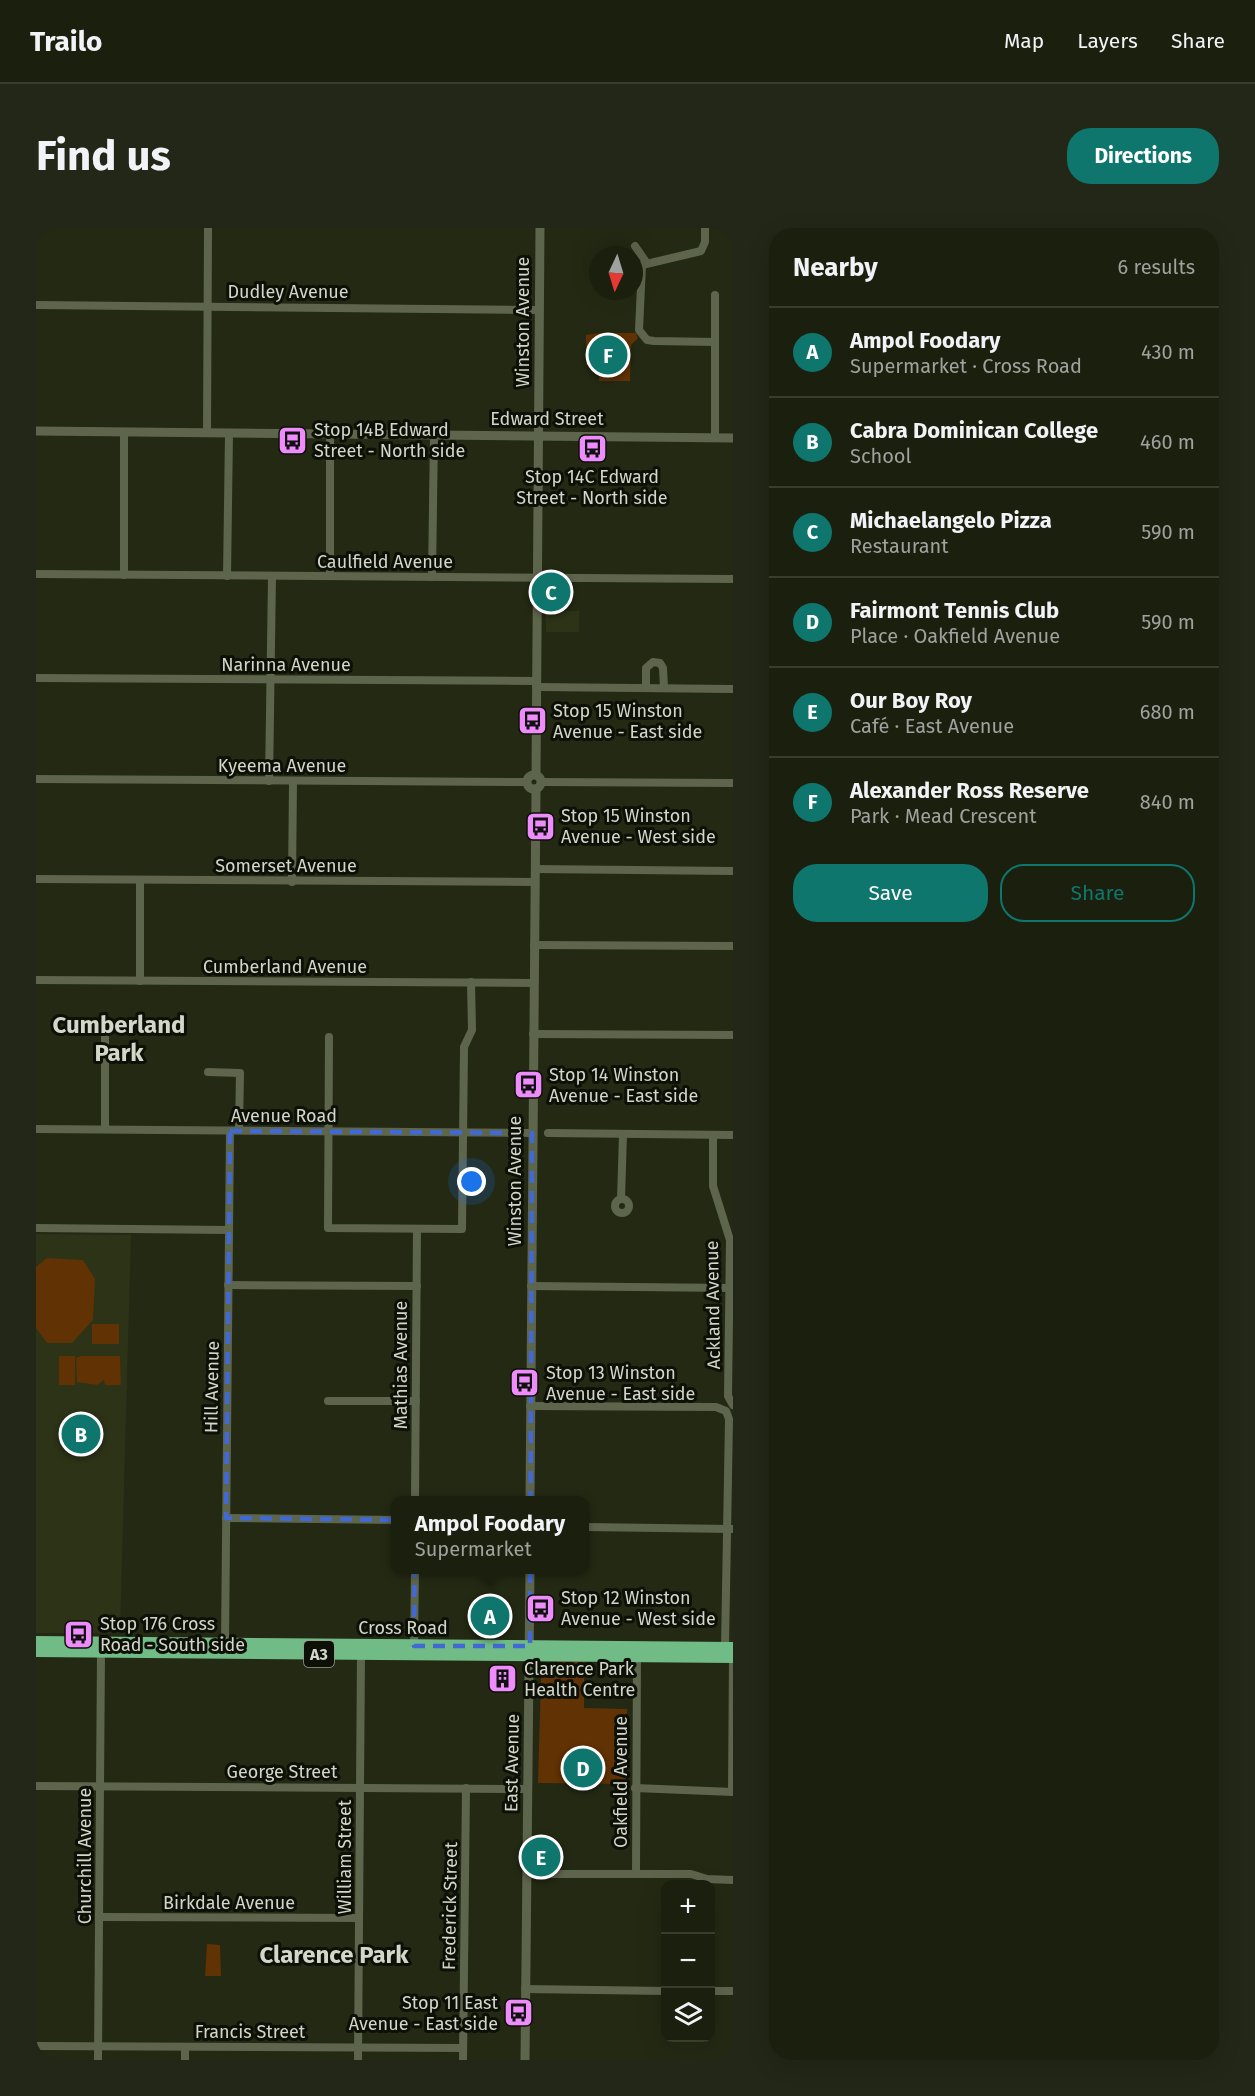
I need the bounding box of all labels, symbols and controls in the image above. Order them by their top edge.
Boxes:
text: Trailo [30,25,102,58]
text: Map [1004,28,1044,54]
text: Layers [1077,28,1138,54]
text: Share [1171,28,1225,54]
button: Directions [1067,128,1219,184]
text: Find us [36,131,171,181]
north arrow [589,246,643,300]
text: Nearby [793,252,878,283]
text: 6 results [1118,255,1195,279]
street label: Winston Avenue [512,257,534,387]
street label: Dudley Avenue [227,281,349,303]
text: Ampol Foodary [850,327,1000,354]
pin: F [588,332,628,378]
text: A [807,340,818,364]
text: 430 m [1141,340,1195,364]
text: Supermarket · Cross Road [850,354,1082,378]
street label: Edward Street [490,408,604,430]
text: Cabra Dominican College [850,417,1098,444]
place label: Stop 14B Edward Street - North side [314,419,465,462]
bus stop icon: Stop 14B Edward Street - North side [277,424,309,456]
text: B [806,430,819,454]
text: 460 m [1140,430,1195,454]
bus stop icon: Stop 14C Edward Street - North side [576,432,608,464]
text: School [850,444,911,468]
place label: Stop 14C Edward Street - North side [516,466,668,509]
text: Michaelangelo Pizza [850,507,1052,534]
text: C [807,520,818,544]
text: 590 m [1141,520,1195,544]
text: Restaurant [850,534,948,558]
street label: Caulfield Avenue [317,551,453,573]
pin: C [532,570,570,614]
text: Fairmont Tennis Club [850,597,1059,624]
text: D [806,610,819,634]
text: 590 m [1141,610,1195,634]
text: Place · Oakfield Avenue [850,624,1060,648]
street label: Narinna Avenue [221,654,351,676]
text: Our Boy Roy [850,687,972,714]
place label: Stop 15 Winston Avenue - East side [553,700,702,743]
text: E [807,700,818,724]
text: 680 m [1140,700,1195,724]
bus stop icon: Stop 15 Winston Avenue - East side [516,705,548,737]
text: Café · East Avenue [850,714,1014,738]
street label: Kyeema Avenue [218,755,346,777]
text: Alexander Ross Reserve [850,777,1089,804]
text: F [808,790,817,814]
text: 840 m [1140,790,1195,814]
text: Park · Mead Crescent [850,804,1036,828]
place label: Stop 15 Winston Avenue - West side [561,805,716,848]
bus stop icon: Stop 15 Winston Avenue - West side [524,810,556,842]
street label: Somerset Avenue [215,855,357,877]
button: Save [793,864,988,922]
button: Share [1000,864,1195,922]
street label: Cumberland Avenue [203,956,367,978]
district label: Cumberland Park [52,1011,186,1067]
place label: Stop 14 Winston Avenue - East side [549,1064,698,1107]
bus stop icon: Stop 14 Winston Avenue - East side [512,1069,544,1101]
street label: Avenue Road [231,1105,337,1127]
street label: Winston Avenue [504,1116,526,1246]
your location [457,1167,486,1196]
street label: Ackland Avenue [701,1240,725,1370]
street label: Mathias Avenue [390,1301,412,1429]
street label: Hill Avenue [200,1341,224,1433]
place label: Stop 13 Winston Avenue - East side [546,1362,695,1405]
bus stop icon: Stop 13 Winston Avenue - East side [509,1367,541,1399]
pin: B [62,1412,100,1456]
popup [391,1496,589,1574]
text: Ampol Foodary [415,1510,565,1537]
text: Supermarket [415,1537,532,1561]
place label: Stop 12 Winston Avenue - West side [561,1587,716,1630]
bus stop icon: Stop 12 Winston Avenue - West side [524,1592,556,1624]
pin: A [470,1594,510,1638]
place label: Stop 176 Cross Road - South side [100,1613,245,1656]
street label: Cross Road [358,1617,448,1639]
bus stop icon: Stop 176 Cross Road - South side [63,1618,95,1650]
road number: A3 [304,1641,334,1667]
place label: Clarence Park Health Centre [524,1658,635,1701]
building icon: Clarence Park Health Centre [487,1663,519,1695]
street label: East Avenue [500,1714,524,1812]
street label: Oakfield Avenue [610,1716,632,1848]
pin: D [564,1746,602,1790]
street label: George Street [227,1761,338,1783]
street label: Churchill Avenue [74,1788,96,1924]
street label: William Street [334,1799,356,1914]
pin: E [522,1834,560,1880]
street label: Frederick Street [438,1841,462,1970]
map controls [661,1880,715,2042]
button: + [661,1880,715,1934]
street label: Birkdale Avenue [163,1892,295,1914]
button: − [661,1934,715,1988]
district label: Clarence Park [260,1941,409,1969]
button: layers [661,1988,715,2042]
place label: Stop 11 East Avenue - East side [349,1992,498,2035]
bus stop icon: Stop 11 East Avenue - East side [503,1997,535,2029]
street label: Francis Street [195,2021,306,2043]

